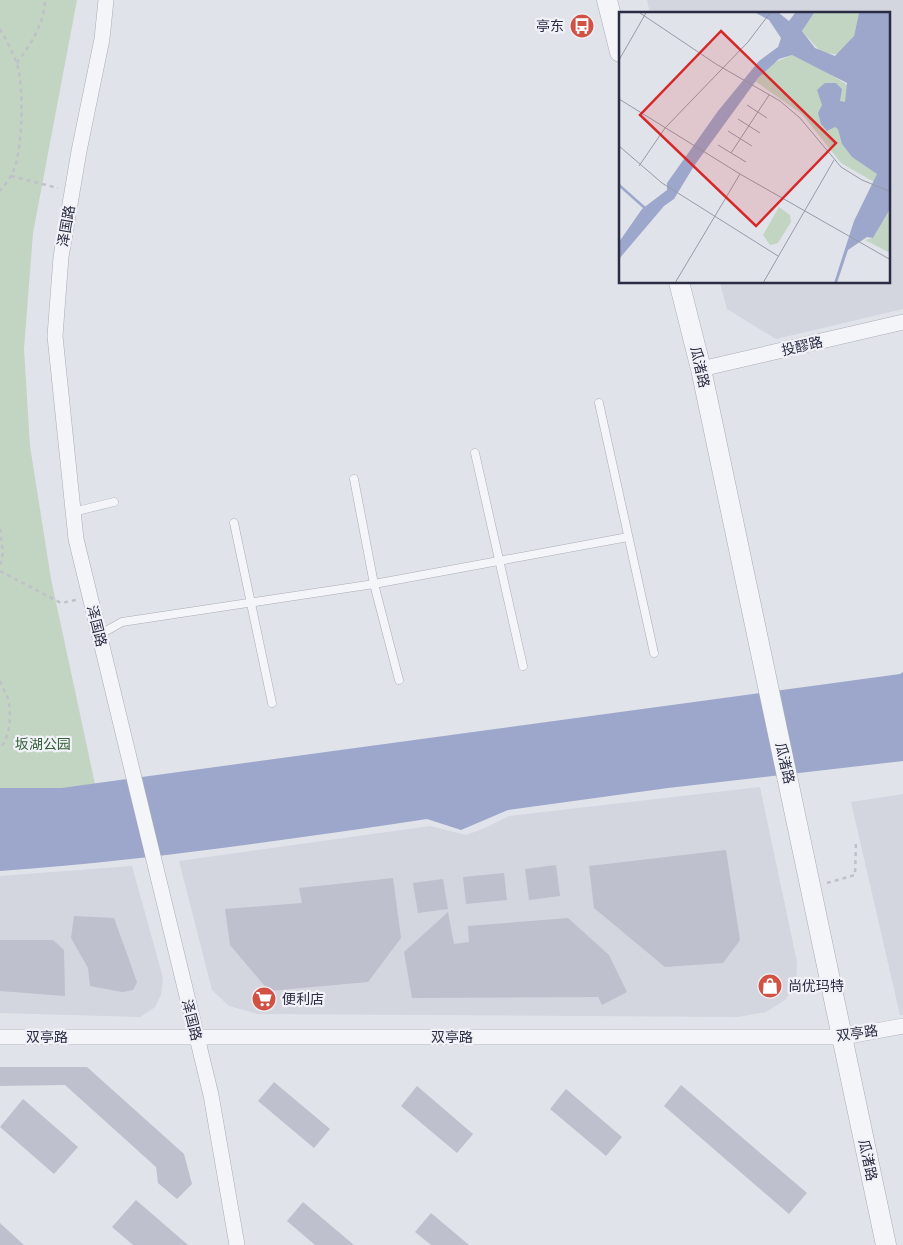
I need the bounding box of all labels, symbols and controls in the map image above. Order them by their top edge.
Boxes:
inset map [619,12,890,284]
bus stop icon: 亭东 [569,13,595,39]
place label: 亭东 [536,18,564,34]
street label: 泽国路 [54,204,78,248]
street label: 投醪路 [780,333,824,359]
street label: 瓜渚路 [687,345,713,389]
street label: 泽国路 [84,604,110,648]
park label: 坂湖公园 [15,736,71,752]
street label: 瓜渚路 [772,741,798,785]
shop icon: 尚优玛特 [757,973,783,999]
place label: 尚优玛特 [788,978,844,994]
supermarket icon: 便利店 [251,986,277,1012]
place label: 便利店 [282,991,324,1007]
street label: 泽国路 [179,998,205,1042]
street label: 双亭路 [835,1022,879,1044]
street label: 双亭路 [26,1029,68,1045]
street label: 双亭路 [431,1029,473,1045]
street label: 瓜渚路 [856,1138,880,1182]

